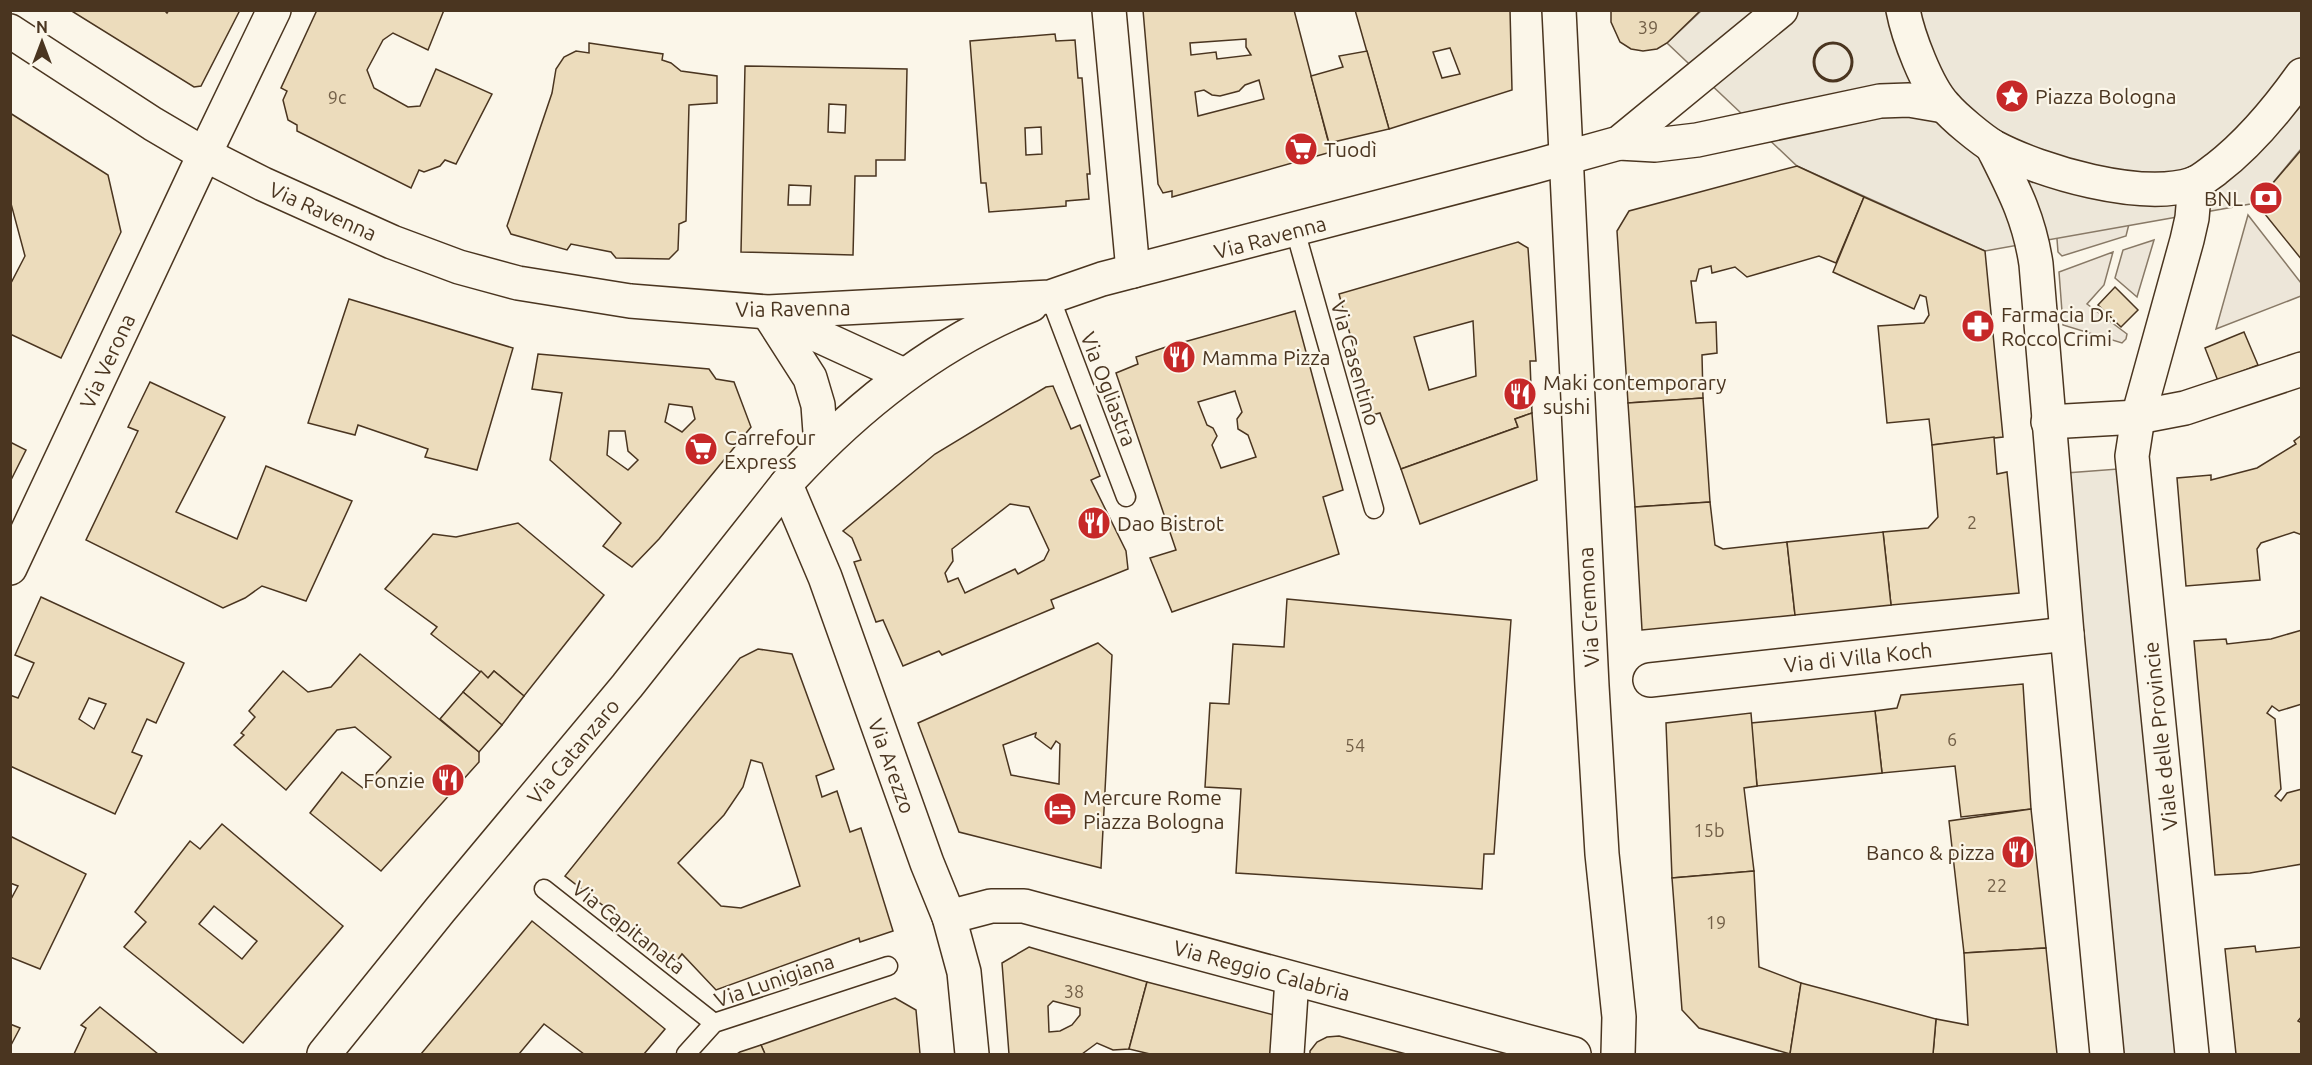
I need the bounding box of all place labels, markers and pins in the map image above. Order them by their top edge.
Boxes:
place icon: Piazza Bologna [1994,78,2030,114]
place label: Piazza Bologna [2035,84,2177,108]
supermarket icon: Tuodì [1283,131,1319,167]
place label: Tuodì [1324,137,1377,161]
bank icon: BNL [2248,180,2284,216]
place label: BNL [2204,186,2243,210]
place label: Farmacia Dr. Rocco Crimi [2001,302,2116,350]
pharmacy icon: Farmacia Dr. Rocco Crimi [1960,308,1996,344]
restaurant icon: Mamma Pizza [1161,339,1197,375]
place label: Mamma Pizza [1202,345,1331,369]
place label: Maki contemporary sushi [1543,370,1726,418]
restaurant icon: Maki contemporary sushi [1502,376,1538,412]
place label: Carrefour Express [724,425,815,473]
supermarket icon: Carrefour Express [683,431,719,467]
restaurant icon: Dao Bistrot [1076,505,1112,541]
place label: Dao Bistrot [1117,511,1224,535]
restaurant icon: Fonzie [430,762,466,798]
place label: Fonzie [363,768,425,792]
place label: Mercure Rome Piazza Bologna [1083,785,1225,833]
hotel icon: Mercure Rome Piazza Bologna [1042,791,1078,827]
restaurant icon: Banco & pizza [2000,834,2036,870]
place label: Banco & pizza [1866,840,1995,864]

